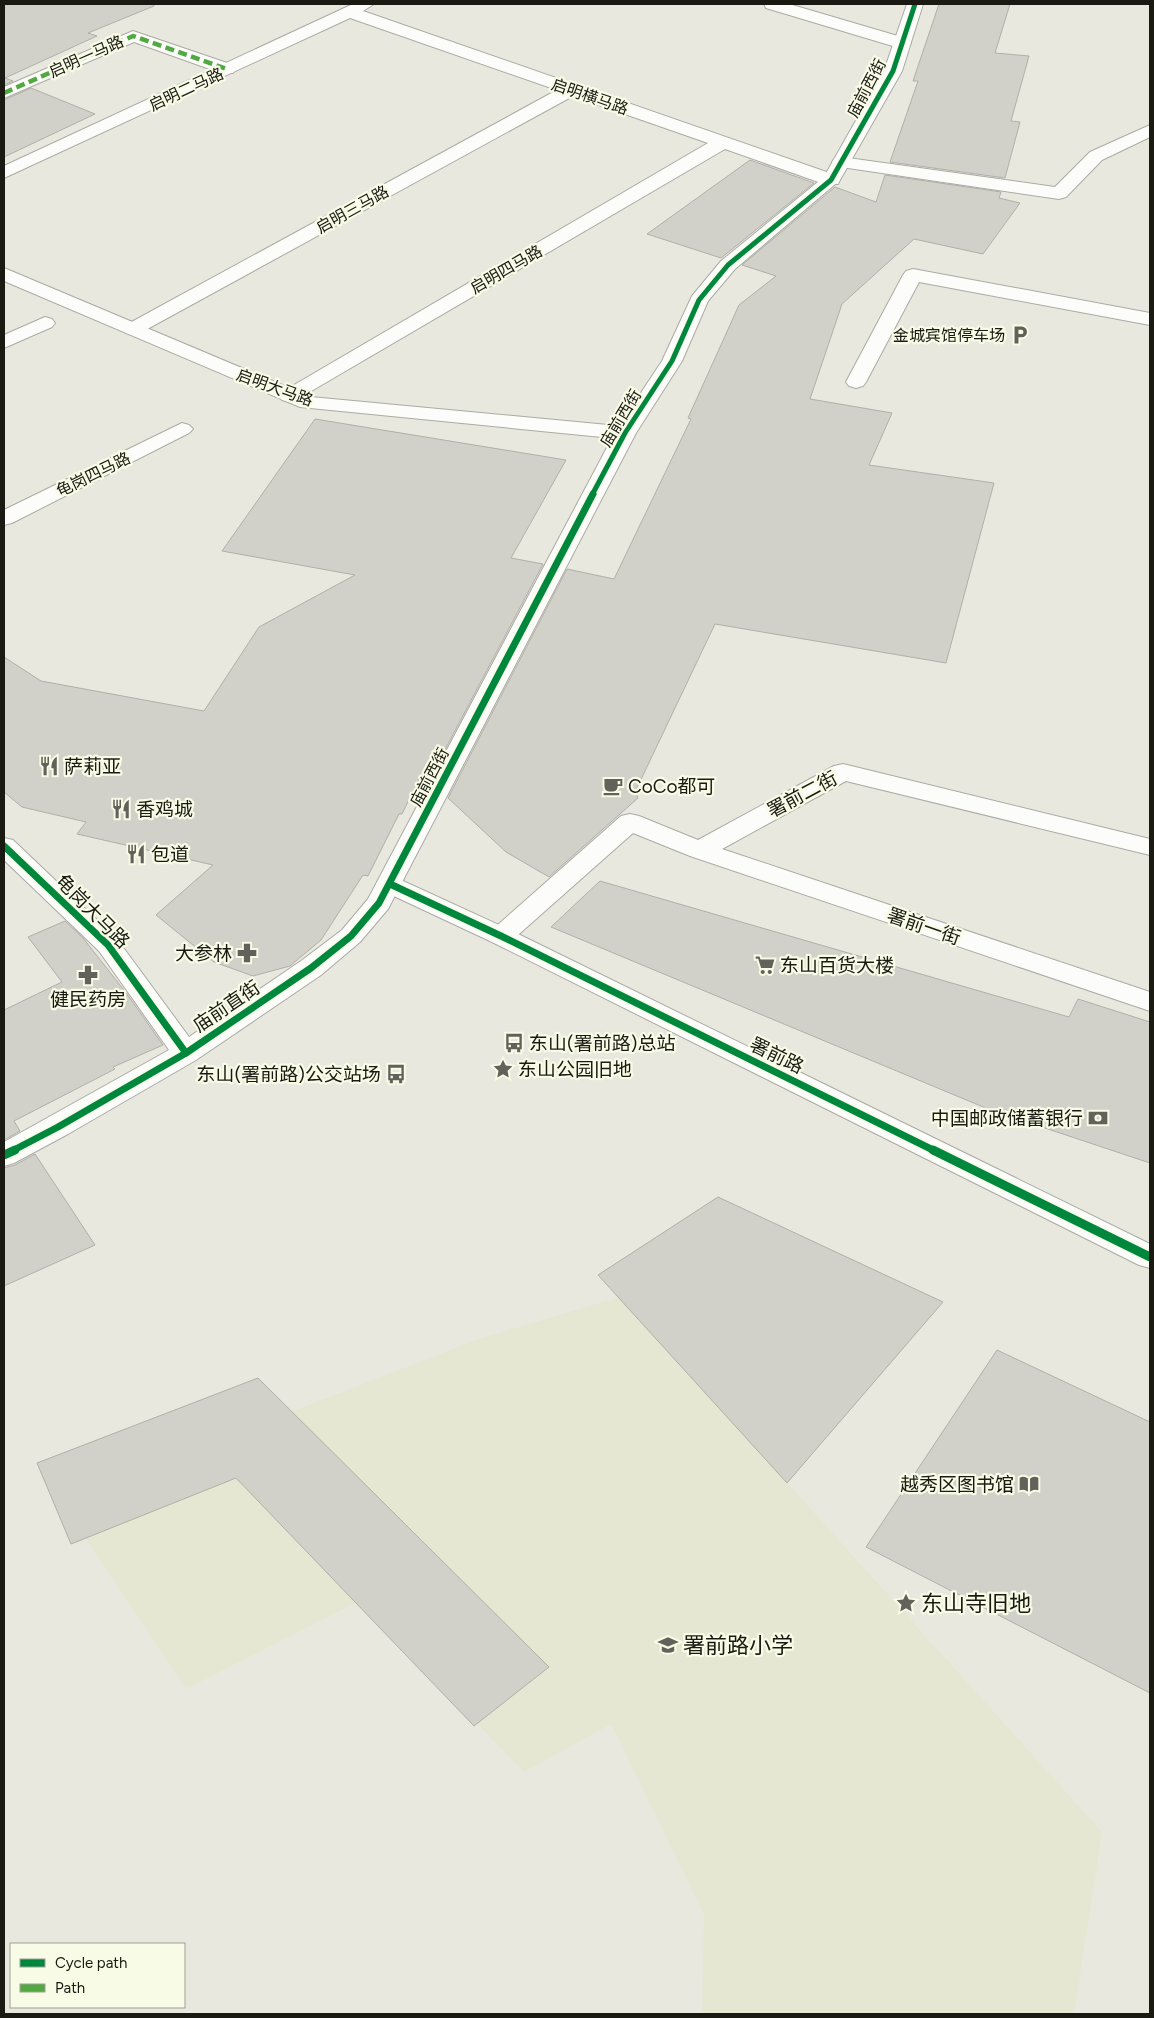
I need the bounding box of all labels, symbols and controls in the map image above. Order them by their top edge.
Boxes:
street label: 启明一马路 [46,32,127,81]
street label: 庙前西街 [843,56,890,121]
street label: 启明二马路 [146,64,226,115]
street label: 启明横马路 [549,74,631,118]
street label: 启明三马路 [313,182,392,237]
street label: 启明四马路 [467,241,546,298]
parking icon: 金城宾馆停车场 [1009,324,1031,346]
place label: 金城宾馆停车场 [893,326,1005,345]
street label: 启明大马路 [234,365,316,410]
street label: 庙前西街 [596,386,645,451]
street label: 龟岗四马路 [53,448,133,501]
street label: 庙前西街 [406,745,453,810]
restaurant icon: 萨莉亚 [38,755,60,777]
place label: 萨莉亚 [64,755,121,778]
street label: 署前二街 [763,766,841,822]
cafe icon: CoCo都可 [602,775,624,797]
place label: CoCo都可 [628,775,715,798]
restaurant icon: 香鸡城 [110,798,132,820]
place label: 香鸡城 [136,798,193,821]
restaurant icon: 包道 [125,843,147,865]
place label: 包道 [151,843,189,866]
street label: 龟岗大马路 [51,870,134,953]
street label: 署前一街 [884,903,964,950]
place label: 大参林 [175,942,232,965]
pharmacy icon: 大参林 [236,942,258,964]
supermarket icon: 东山百货大楼 [754,954,776,976]
place label: 东山百货大楼 [780,954,894,977]
pharmacy icon: 健民药房 [77,964,99,986]
street label: 庙前直街 [188,976,264,1037]
place label: 健民药房 [50,988,126,1011]
bus stop icon: 东山(署前路)总站 [503,1032,525,1054]
place label: 东山(署前路)总站 [529,1032,675,1055]
street label: 署前路 [746,1033,807,1078]
place icon: 东山公园旧地 [492,1058,514,1080]
place label: 东山公园旧地 [518,1058,632,1081]
place label: 东山(署前路)公交站场 [197,1063,381,1086]
bus stop icon: 东山(署前路)公交站场 [385,1063,407,1085]
place label: 中国邮政储蓄银行 [931,1107,1083,1130]
bank icon: 中国邮政储蓄银行 [1087,1107,1109,1129]
place label: 越秀区图书馆 [900,1473,1014,1496]
library icon: 越秀区图书馆 [1018,1473,1040,1495]
place label: 东山寺旧地 [921,1590,1031,1617]
place icon: 东山寺旧地 [895,1592,917,1614]
place label: 署前路小学 [683,1632,793,1659]
school or university icon: 署前路小学 [657,1634,679,1656]
legend [10,1943,185,2008]
text: Cycle path [55,1954,127,1972]
text: Path [55,1979,85,1997]

